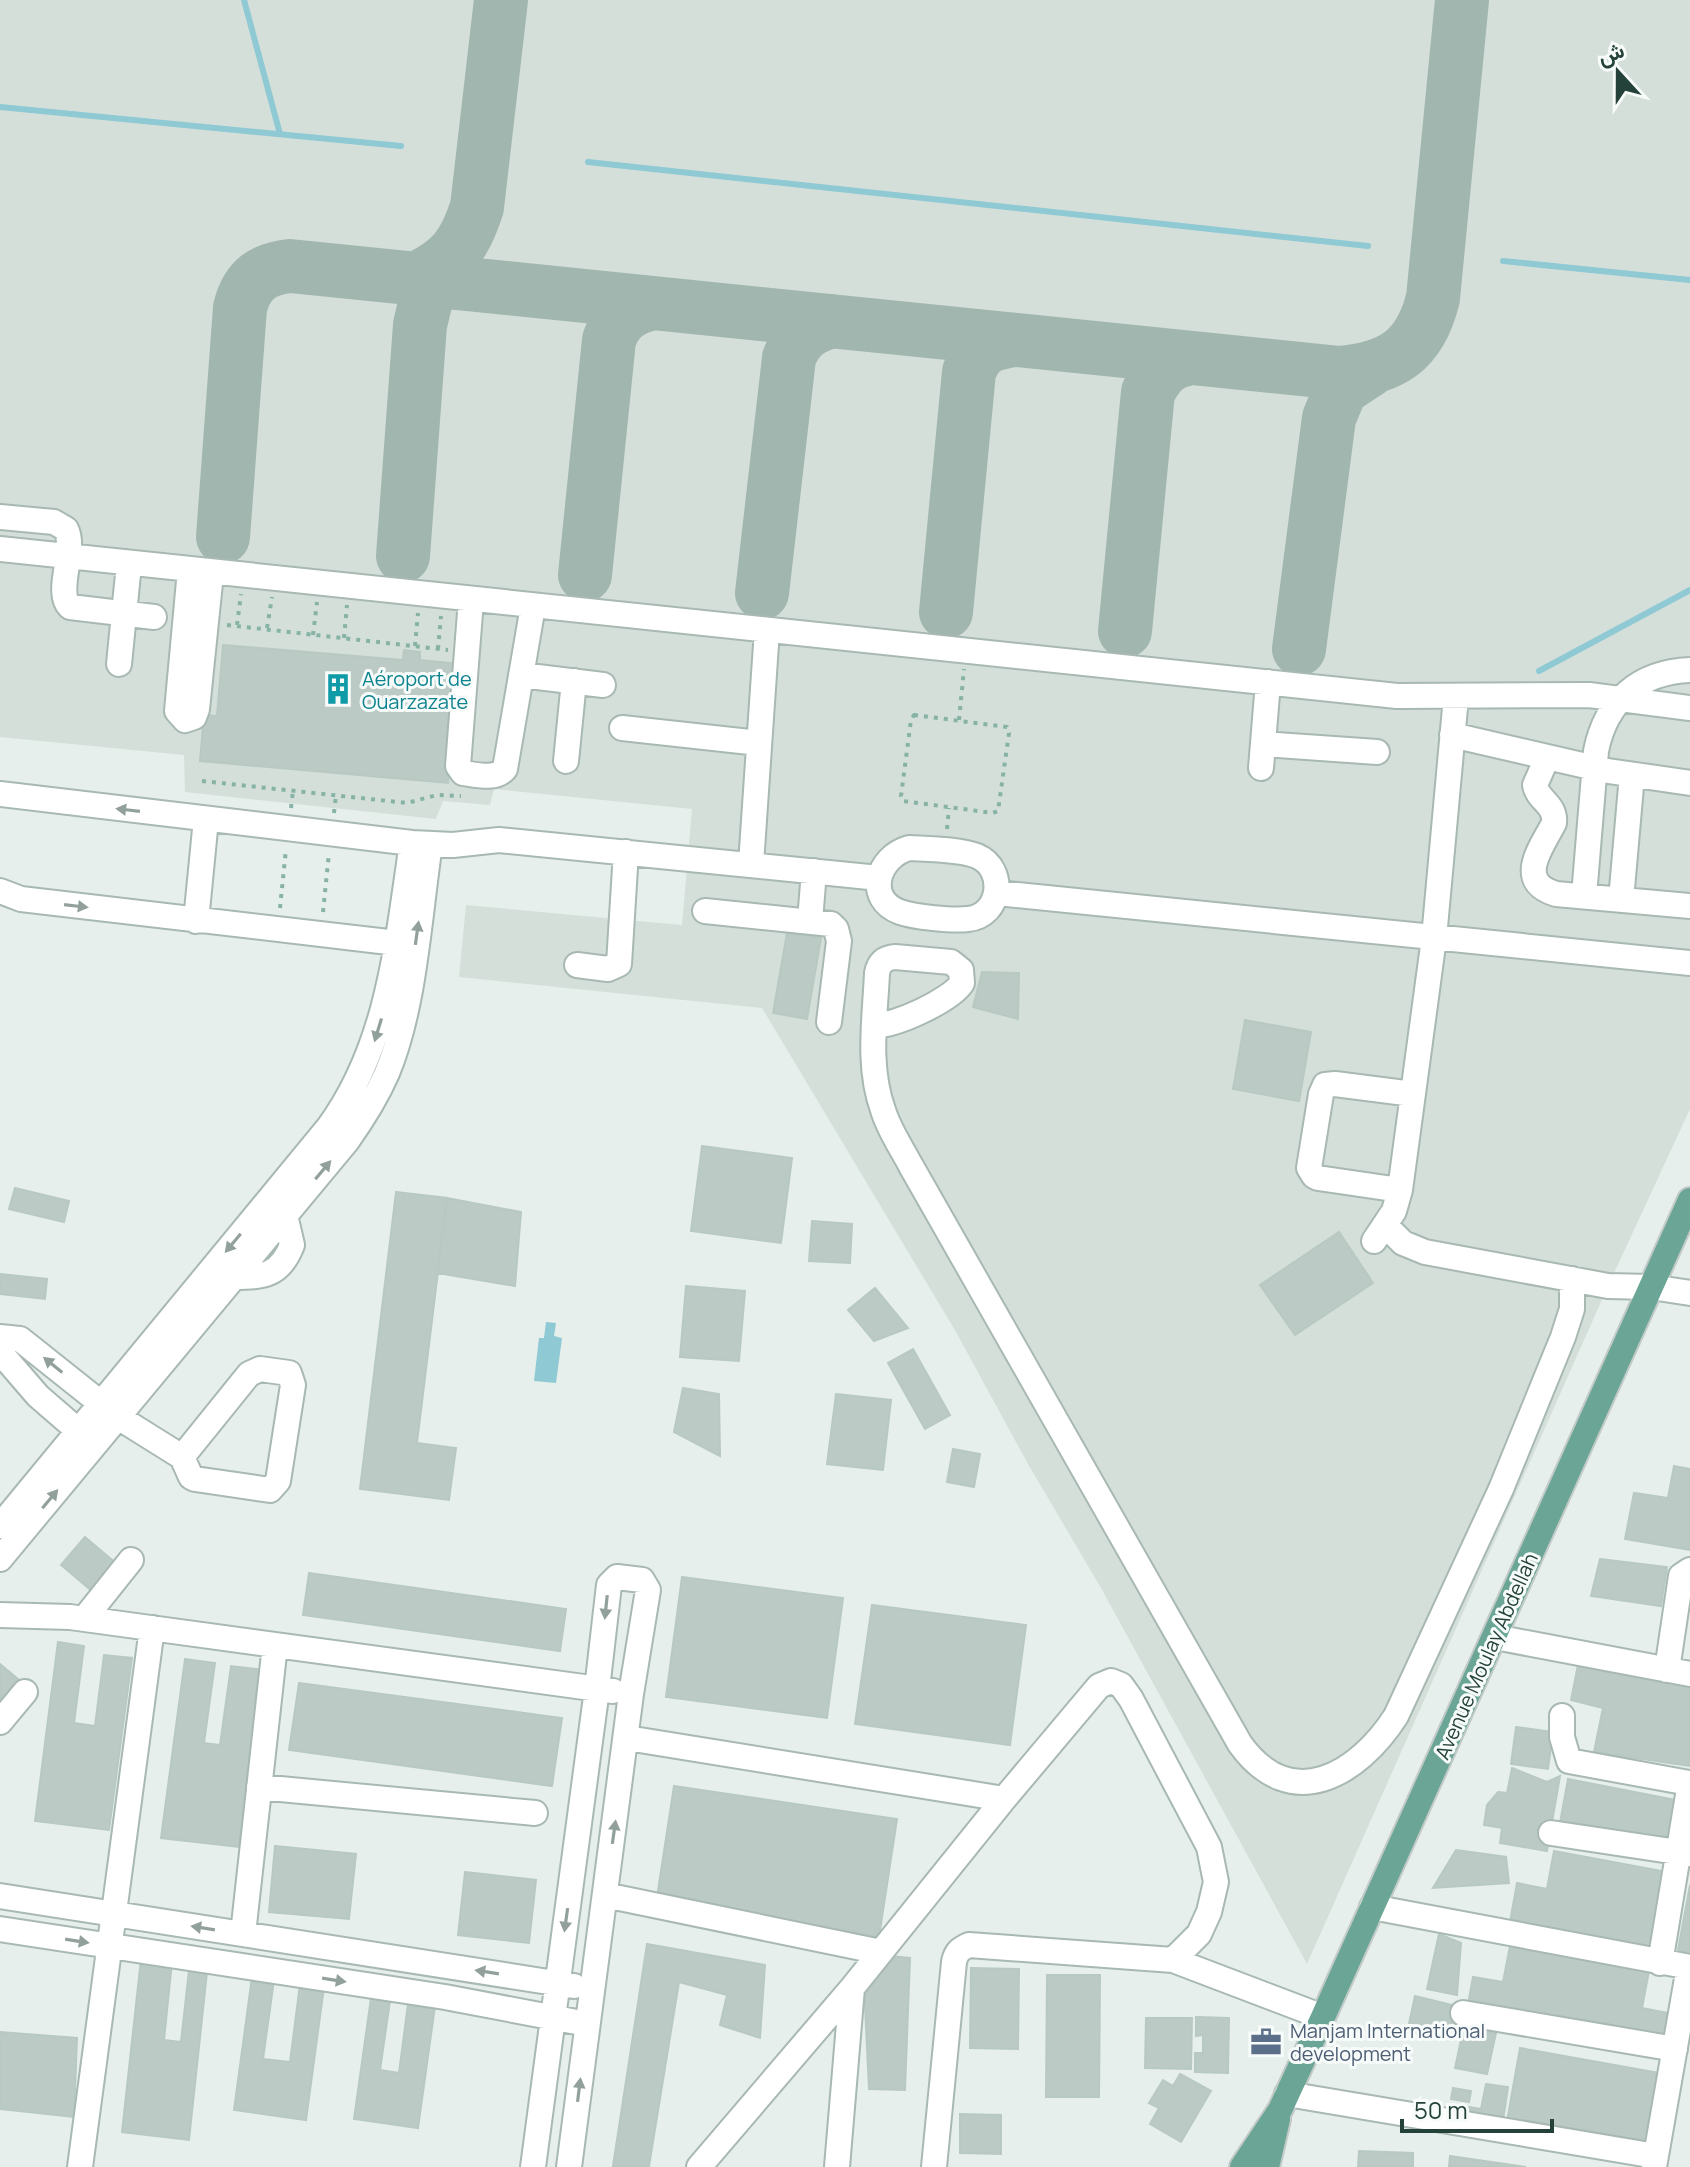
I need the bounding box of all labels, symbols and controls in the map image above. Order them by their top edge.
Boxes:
north arrow [1578,32,1658,112]
text: ش [1593,35,1629,72]
place label: Aéroport de Ouarzazate [362,665,472,715]
building icon: Aéroport de Ouarzazate [321,672,355,706]
one-way arrow [116,803,141,816]
one-way arrow [64,899,89,912]
one-way arrow [411,920,424,945]
one-way arrow [371,1018,384,1042]
one-way arrow [314,1160,331,1180]
one-way arrow [225,1233,242,1253]
one-way arrow [43,1357,63,1373]
one-way arrow [41,1489,58,1509]
street label: Avenue Moulay Abdellah [1428,1549,1544,1763]
one-way arrow [600,1595,613,1620]
one-way arrow [608,1819,621,1844]
one-way arrow [559,1908,572,1933]
one-way arrow [190,1921,215,1933]
one-way arrow [65,1935,90,1948]
one-way arrow [474,1965,499,1978]
one-way arrow [322,1974,347,1987]
place label: Manjam International development [1290,2017,1485,2067]
office icon: Manjam International development [1249,2025,1283,2059]
one-way arrow [572,2077,585,2102]
scale bar [1402,2083,1552,2133]
text: 50 m [1414,2093,1468,2126]

